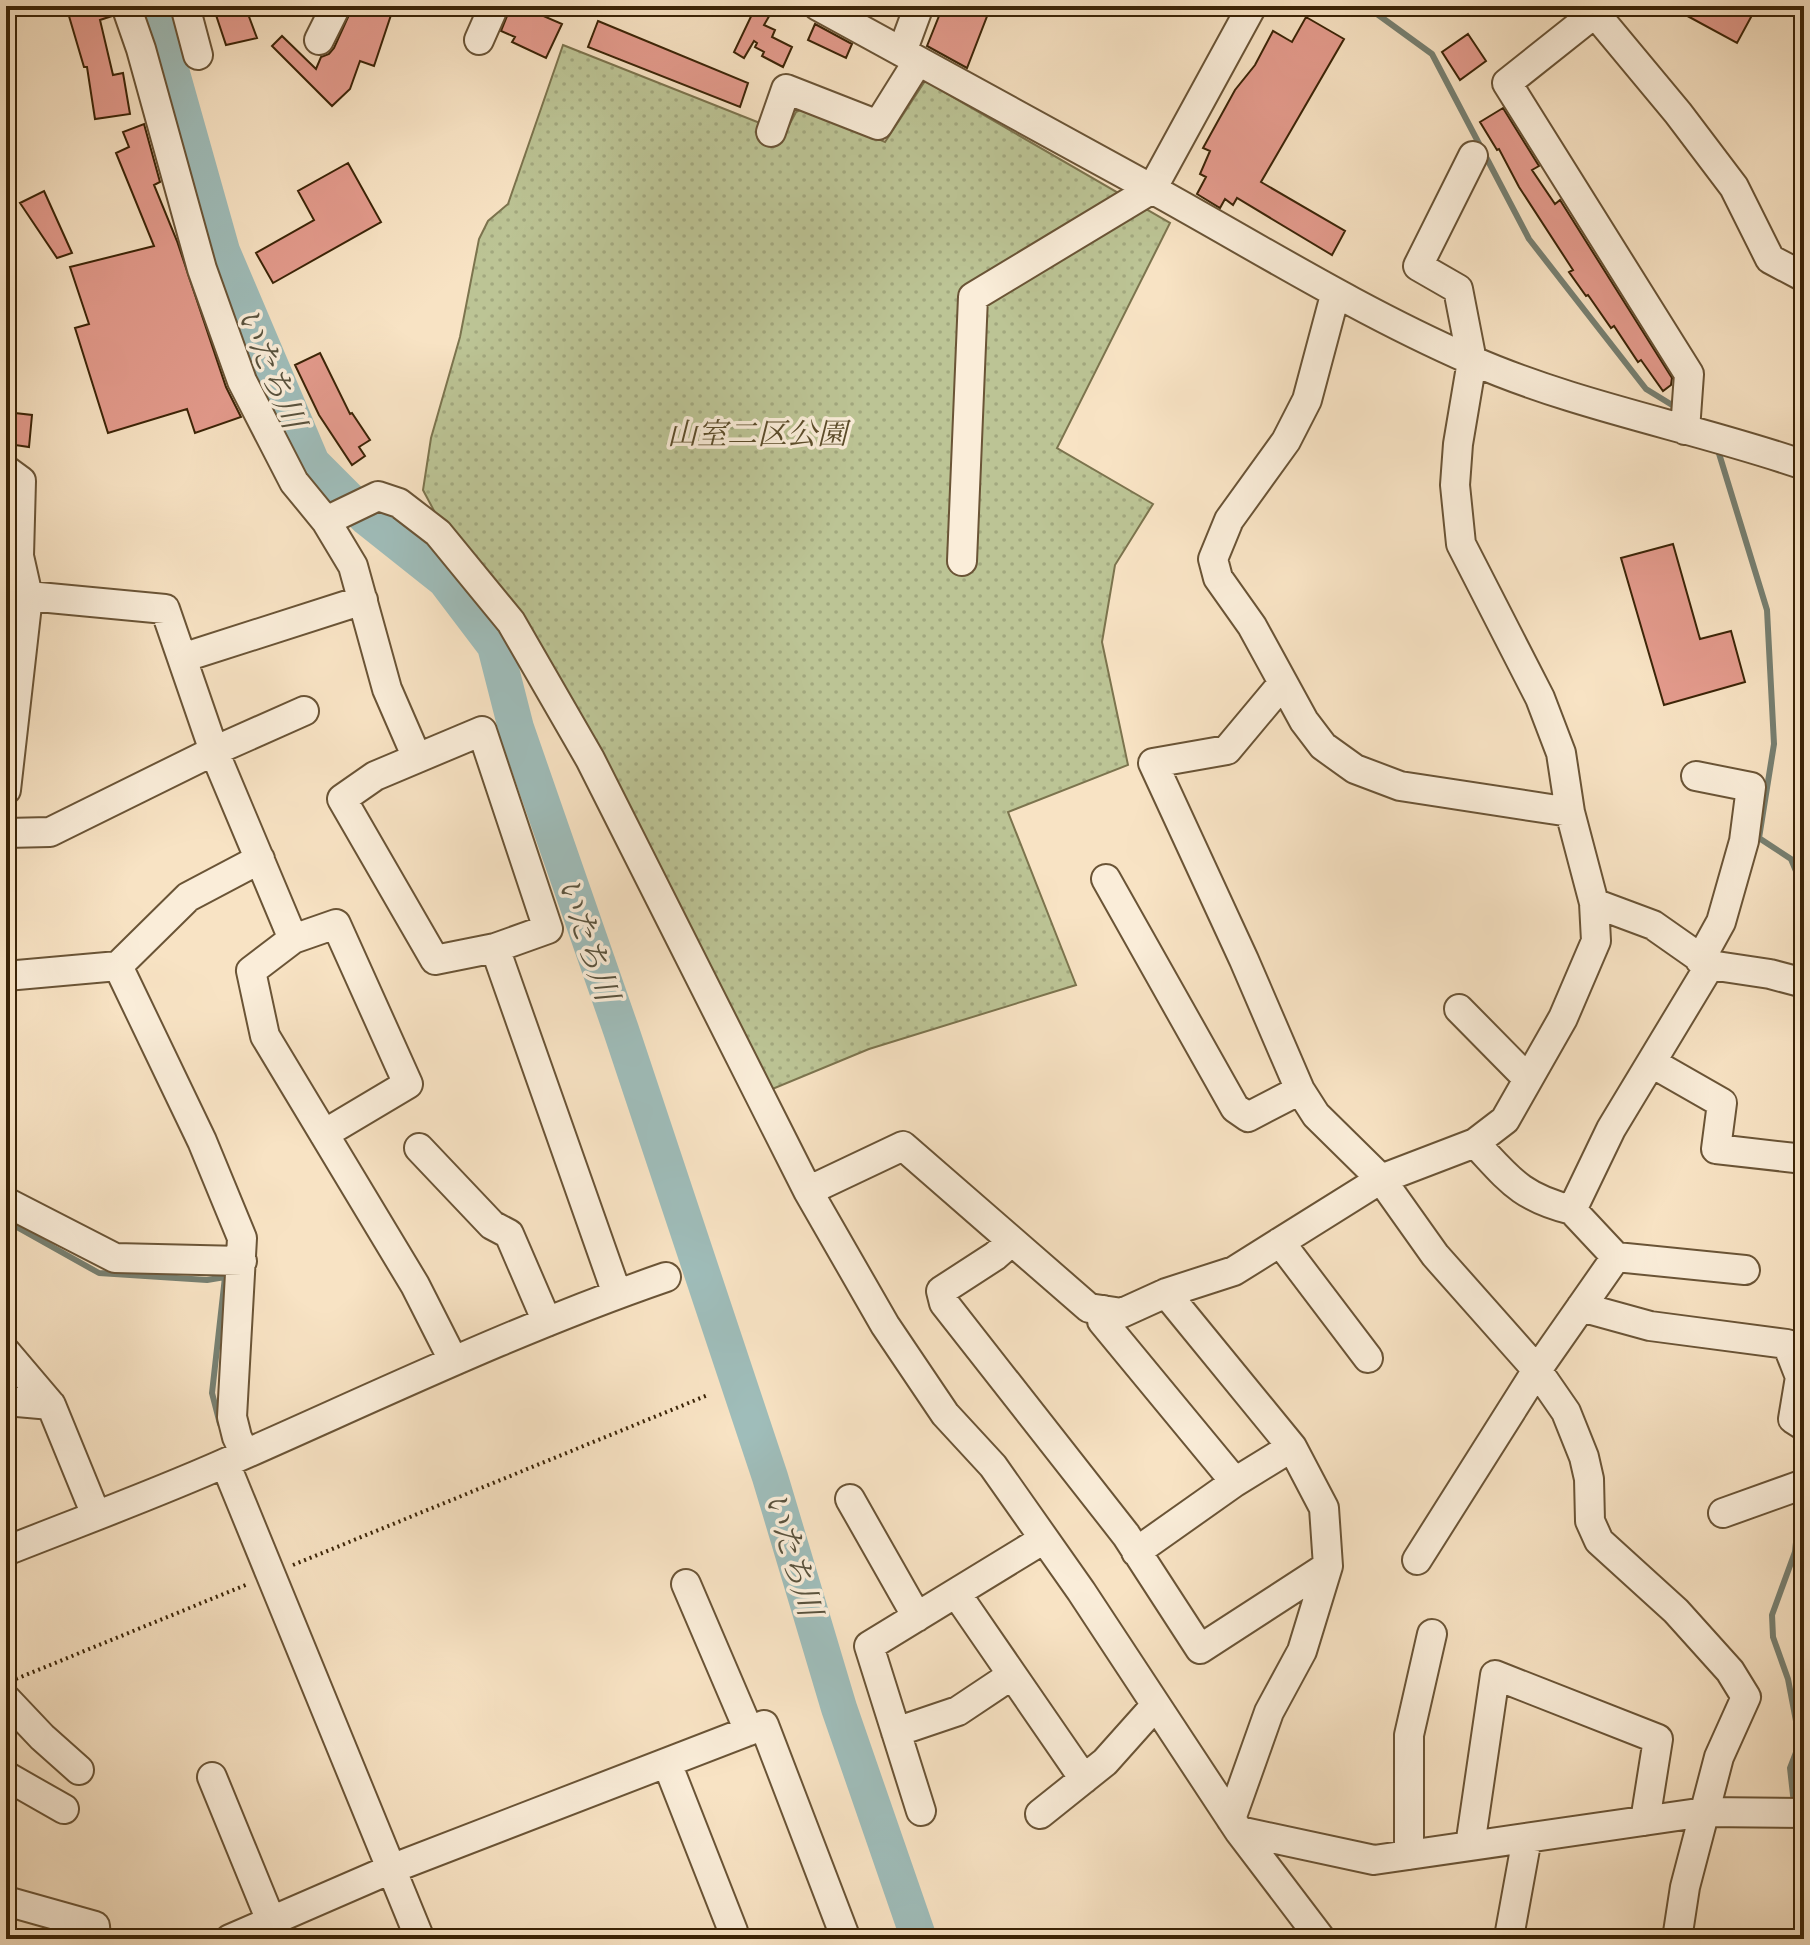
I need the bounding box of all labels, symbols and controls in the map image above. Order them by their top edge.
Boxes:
water label: いたち川 [229,302,314,437]
park label: 山室二区公園 [667,417,852,452]
water label: いたち川 [549,873,627,1009]
water label: いたち川 [756,1488,830,1624]

